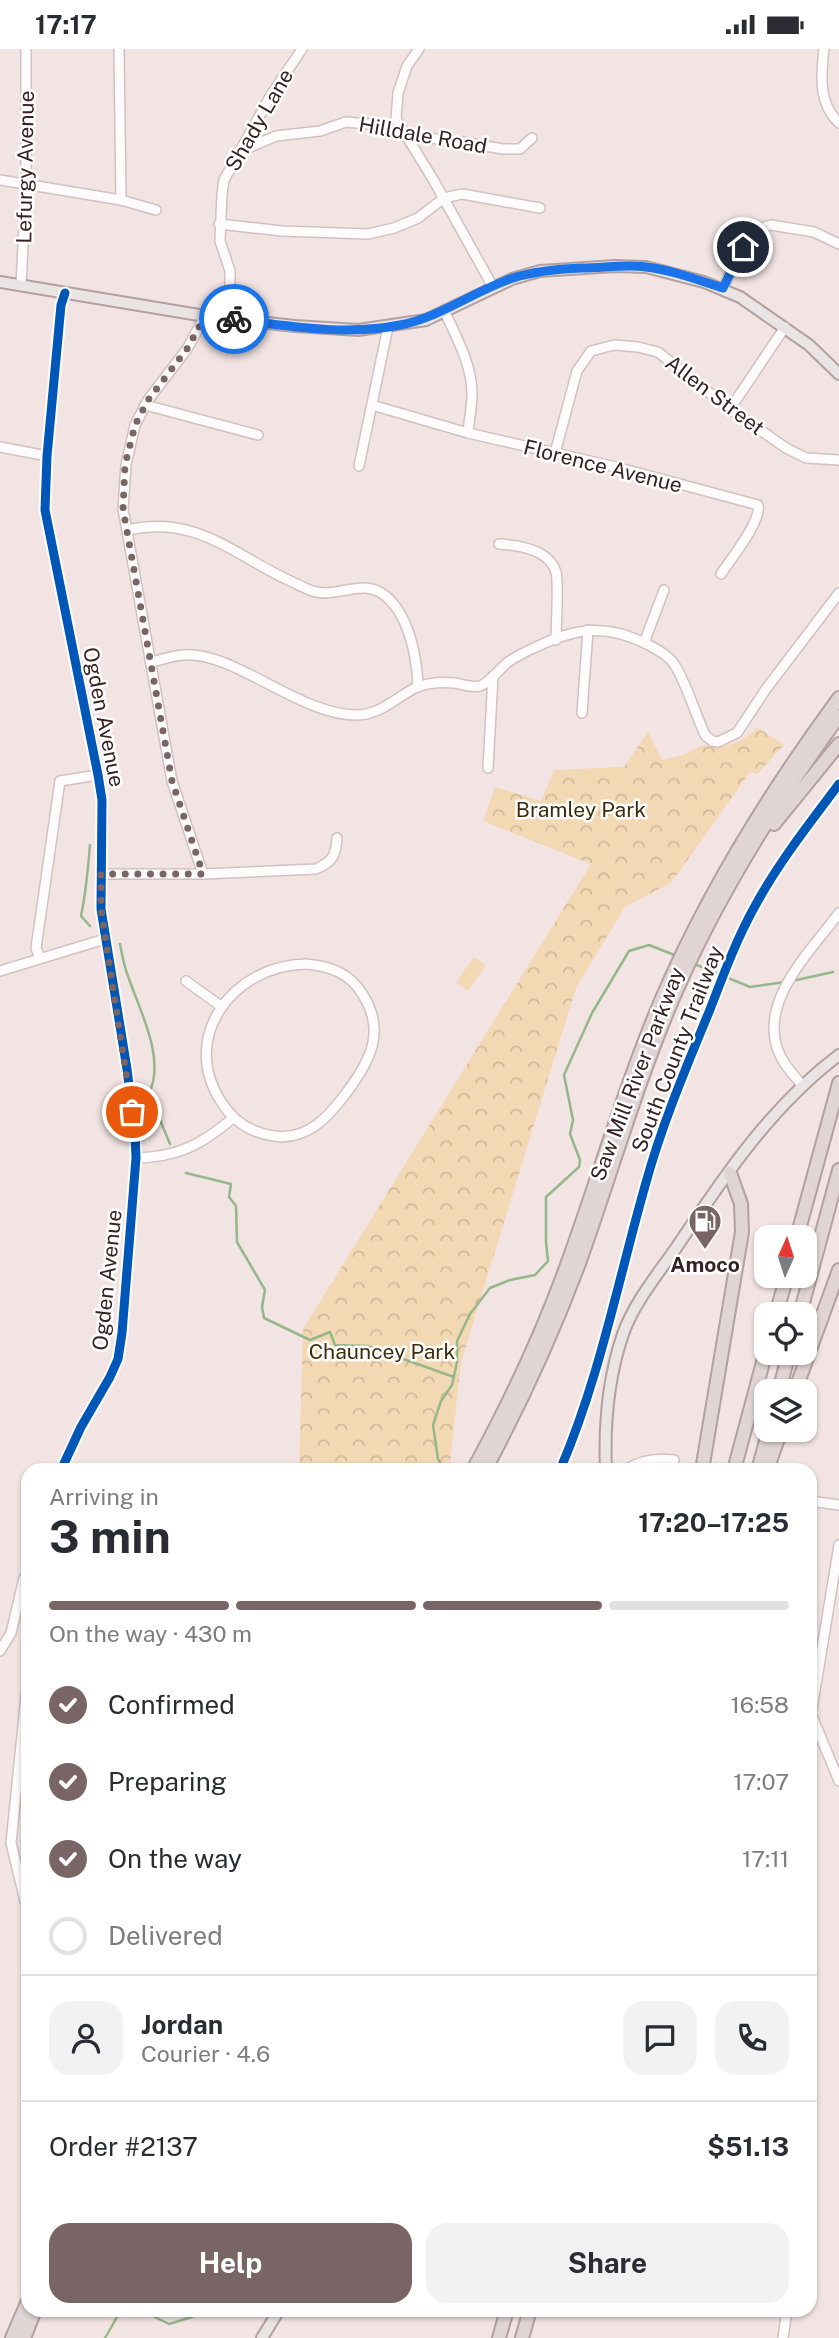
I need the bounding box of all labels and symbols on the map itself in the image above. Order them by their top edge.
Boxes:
street label: Shady Lane [220,64,298,176]
street label: Lefurgy Avenue [11,90,39,244]
street label: Hilldale Road [357,111,489,159]
pin [713,217,773,277]
courier [199,284,269,354]
street label: Allen Street [661,350,769,440]
street label: Florence Avenue [521,434,685,498]
street label: Ogden Avenue [78,645,130,789]
park label: Bramley Park [516,797,646,822]
street label: South County Trailway [626,942,728,1156]
street label: Saw Mill River Parkway [585,964,689,1184]
pin [102,1082,162,1142]
fuel station icon: Amoco [686,1202,724,1251]
street label: Ogden Avenue [87,1208,127,1352]
north arrow [754,1225,817,1288]
place label: Amoco [670,1252,740,1277]
park label: Chauncey Park [309,1339,456,1364]

